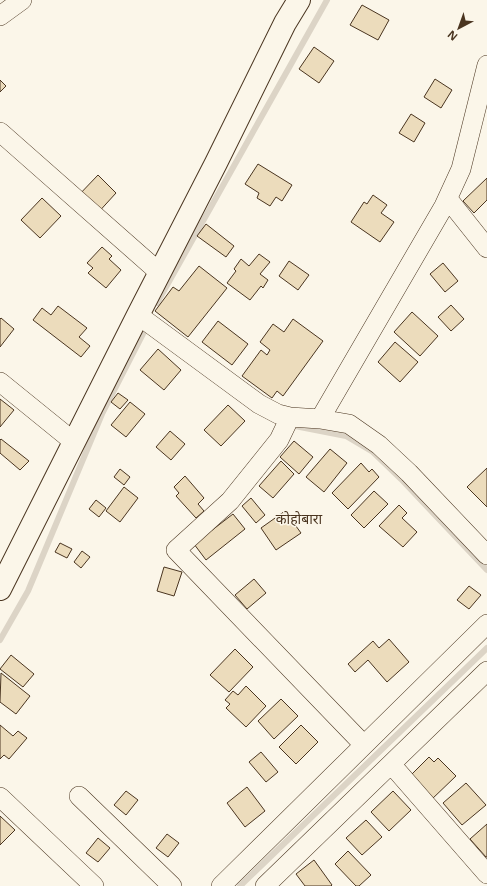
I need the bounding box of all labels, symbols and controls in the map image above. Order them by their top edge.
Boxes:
north arrow [439,8,479,48]
text: N [444,27,460,45]
district label: कोहोबारा [276,509,323,528]

